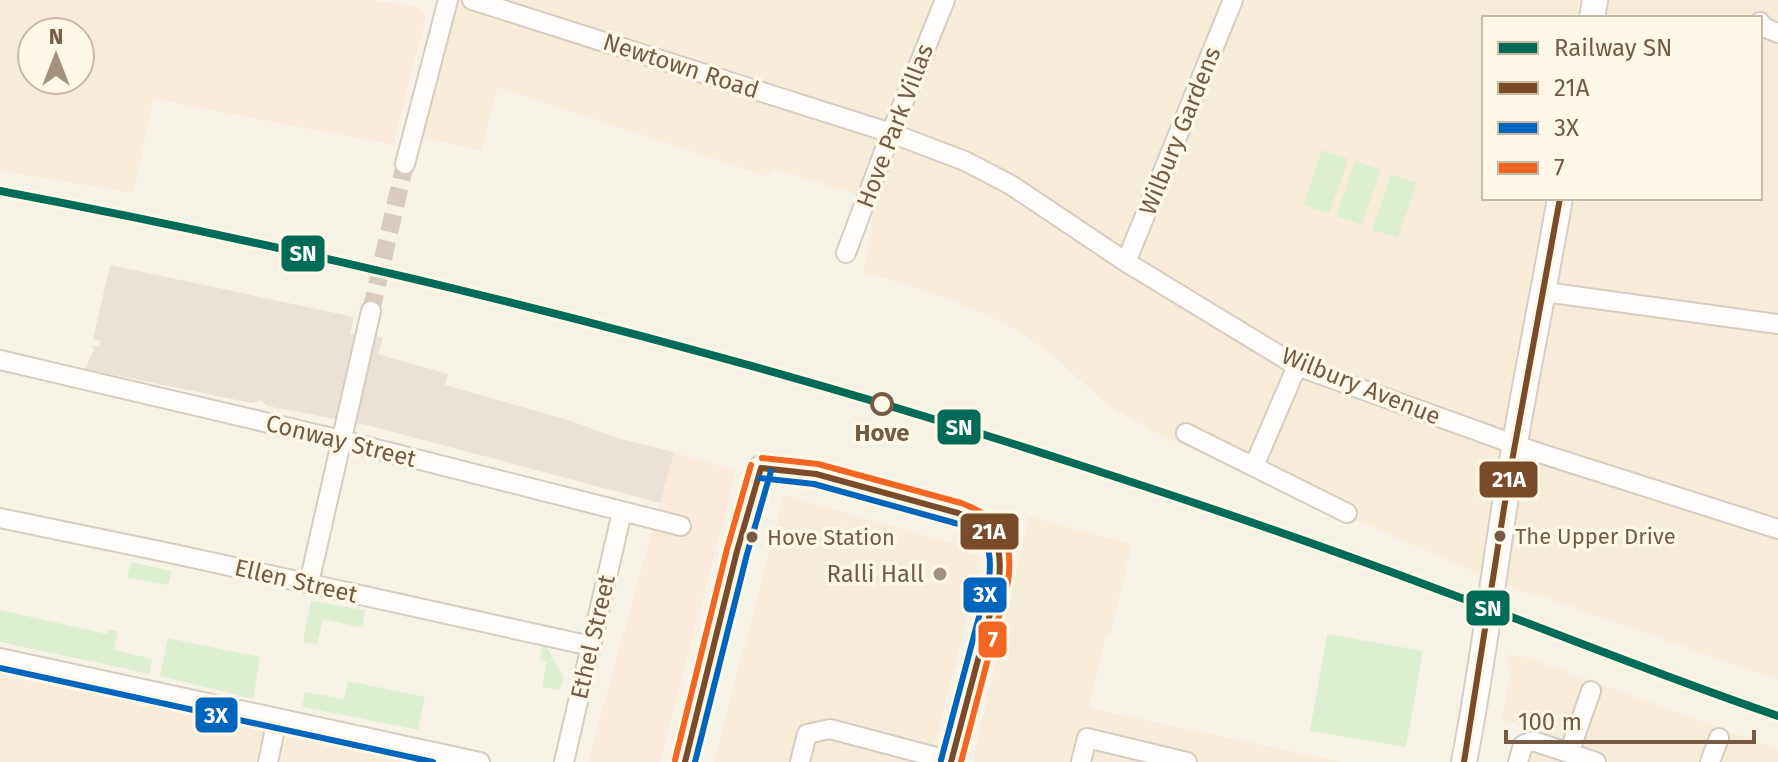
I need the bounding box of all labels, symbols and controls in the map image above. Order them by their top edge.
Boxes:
north arrow [16,16,96,96]
legend [1482,16,1762,200]
text: N [49,23,63,50]
street label: Newtown Road [600,28,762,104]
text: Railway SN [1554,34,1672,62]
street label: Hove Park Villas [851,40,939,212]
street label: Wilbury Gardens [1134,43,1226,219]
text: 21A [1554,74,1590,102]
text: 3X [1554,114,1579,142]
text: 7 [1554,154,1565,182]
line badge: SN [280,234,326,273]
text: SN [289,240,317,267]
street label: Wilbury Avenue [1277,341,1445,431]
marker: Hove [871,393,893,415]
line badge: SN [936,408,982,446]
street label: Conway Street [263,409,419,473]
text: SN [945,414,973,441]
place label: Hove [854,419,910,447]
line badge: 21A [1478,460,1539,499]
text: 21A [1492,466,1527,493]
line badge: 21A [959,512,1020,551]
text: 21A [972,518,1007,545]
place label: The Upper Drive [1515,523,1676,550]
place label: Hove Station [767,524,895,551]
marker: The Upper Drive [1492,528,1508,544]
marker: Hove Station [744,529,760,545]
street label: Ellen Street [232,553,360,609]
place label: Ralli Hall [827,560,924,588]
marker: Ralli Hall [931,565,949,583]
street label: Ethel Street [565,572,621,702]
line badge: 3X [962,576,1008,614]
text: 3X [972,581,997,608]
line badge: SN [1465,589,1511,627]
text: SN [1474,595,1502,622]
line badge: 7 [977,620,1008,659]
text: 7 [988,626,998,653]
scale bar [1506,694,1754,744]
line badge: 3X [194,696,239,734]
text: 3X [203,702,228,729]
text: 100 m [1518,708,1582,736]

